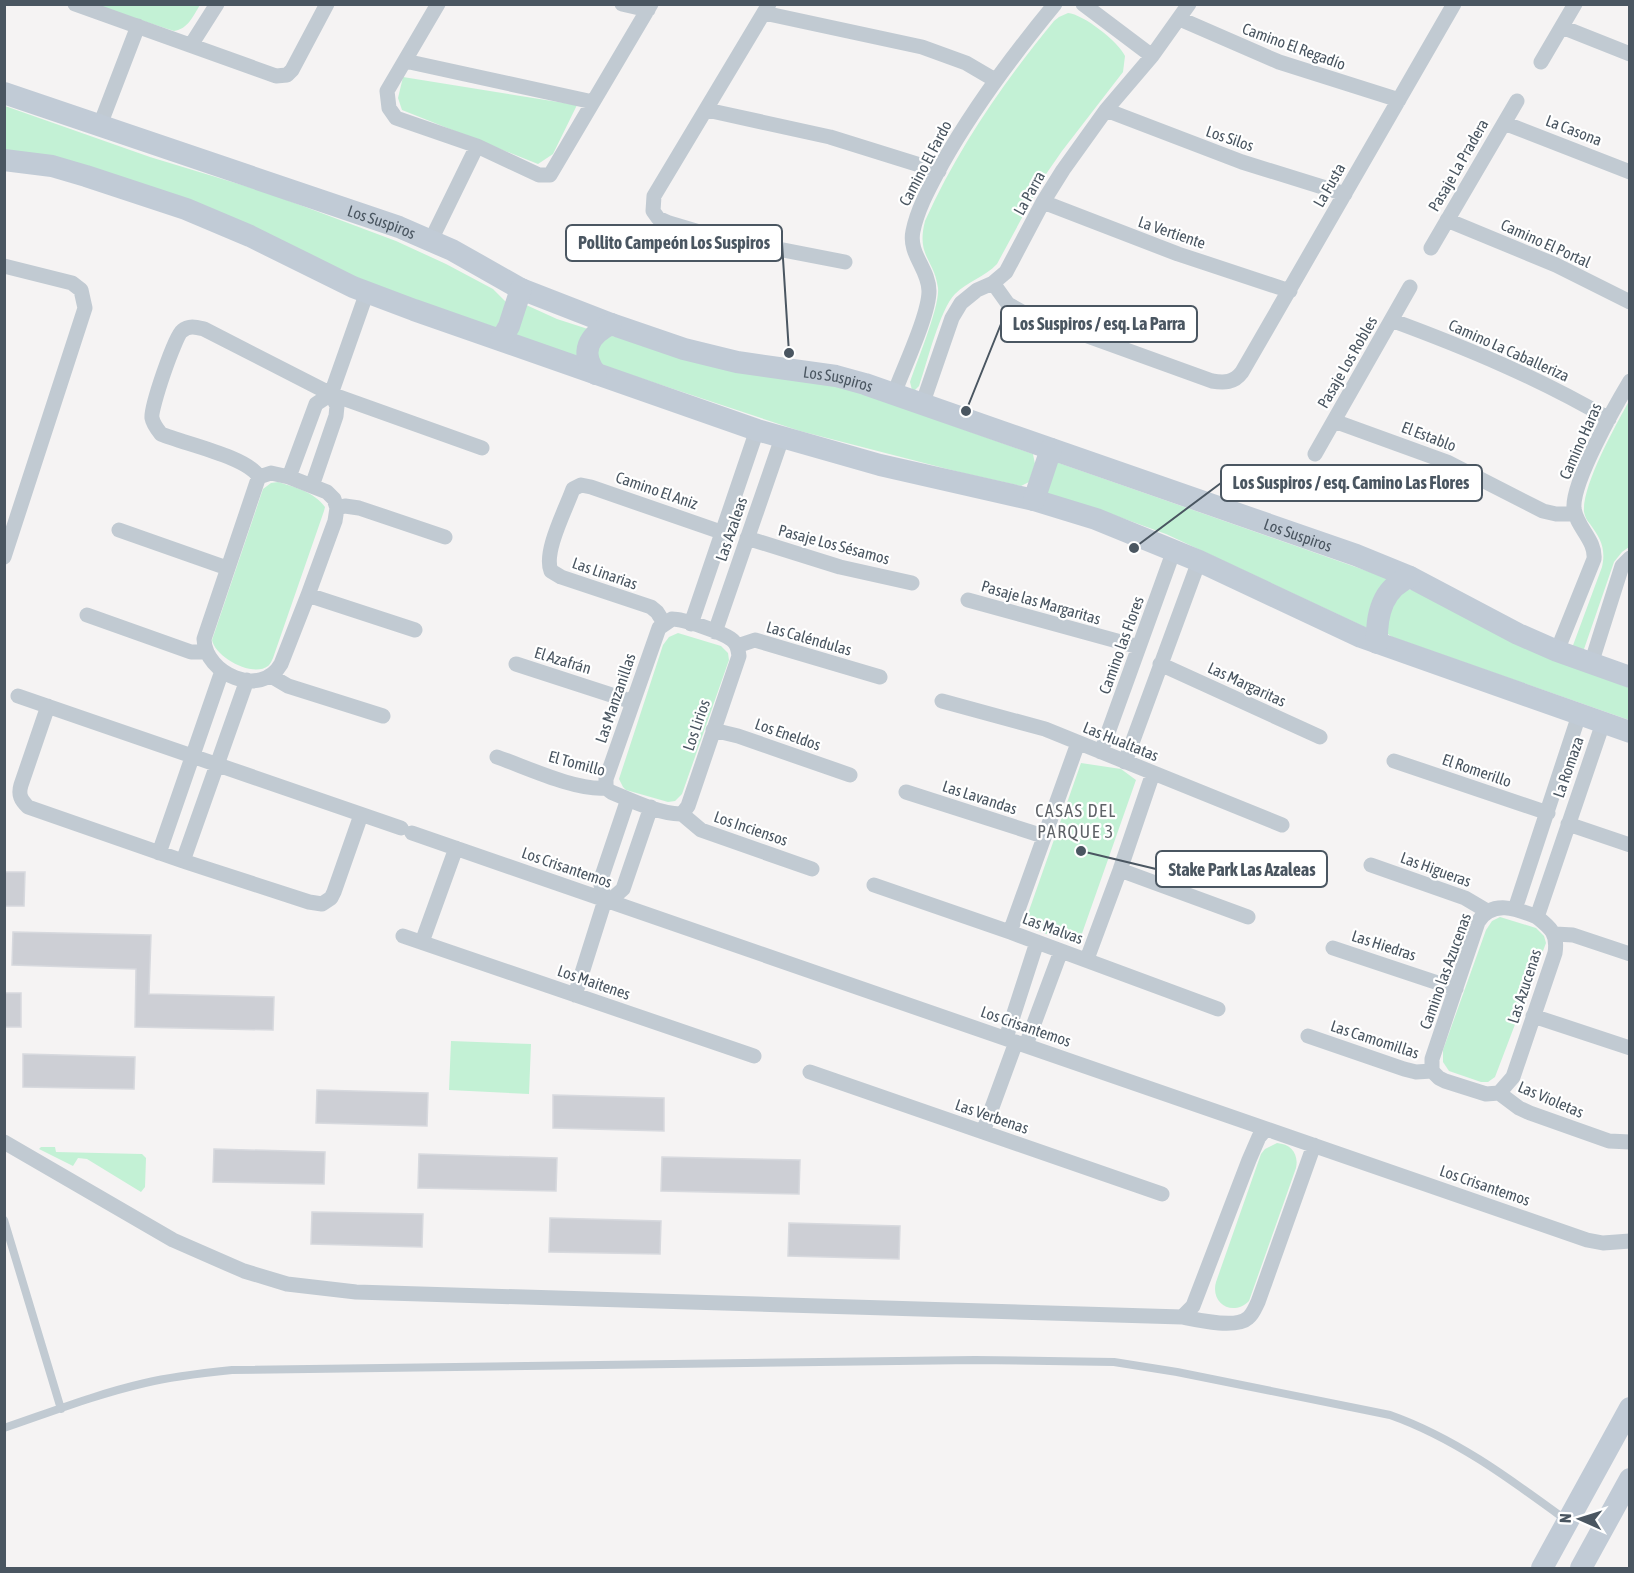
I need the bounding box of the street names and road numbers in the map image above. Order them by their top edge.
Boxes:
street label: Camino El Regadío [1240,19,1348,74]
street label: La Casona [1543,111,1605,149]
street label: Pasaje La Pradera [1424,116,1493,215]
street label: Camino El Fardo [895,117,955,209]
street label: Los Silos [1204,121,1257,155]
street label: La Fusta [1309,160,1349,210]
street label: La Parra [1010,168,1048,218]
street label: Los Suspiros [345,201,419,242]
street label: La Vertiente [1136,212,1208,252]
street label: Camino El Portal [1498,215,1594,271]
street label: Pasaje Los Robles [1313,313,1382,412]
street label: Camino La Caballeriza [1446,315,1572,385]
street label: Los Suspiros [802,362,876,395]
street label: Camino Haras [1555,400,1605,482]
street label: El Establo [1399,417,1459,455]
street label: Camino El Aniz [614,468,701,513]
street label: Las Azaleas [712,494,751,564]
street label: Los Suspiros [1262,515,1335,555]
street label: Pasaje Los Sésamos [776,520,892,569]
street label: Las Linarias [570,553,640,593]
street label: Pasaje las Margaritas [979,576,1103,629]
street label: Camino las Flores [1095,593,1147,696]
street label: Las Caléndulas [764,617,854,659]
street label: El Azafrán [532,643,594,677]
street label: Las Manzanillas [591,650,639,745]
street label: Las Margaritas [1205,658,1289,711]
street label: Los Lirios [679,697,713,753]
street label: Los Eneldos [753,714,824,754]
street label: Las Hualtatas [1081,718,1162,764]
street label: La Romaza [1549,734,1587,800]
street label: El Tomillo [547,747,607,779]
street label: El Romerillo [1440,750,1514,790]
street label: Las Lavandas [940,776,1020,818]
street label: Los Inciensos [712,807,791,849]
street label: Los Crisantemos [519,843,615,891]
street label: Las Higueras [1398,848,1474,891]
street label: Las Malvas [1020,909,1086,947]
street label: Camino las Azucenas [1416,910,1474,1031]
street label: Las Hiedras [1349,926,1419,964]
street label: Las Azucenas [1504,946,1545,1025]
street label: Los Maitenes [555,961,633,1003]
street label: Los Crisantemos [978,1002,1074,1050]
street label: Las Camomillas [1329,1016,1422,1062]
street label: Las Violetas [1515,1077,1587,1121]
street label: Las Verbenas [953,1095,1031,1137]
street label: Los Crisantemos [1437,1161,1533,1209]

